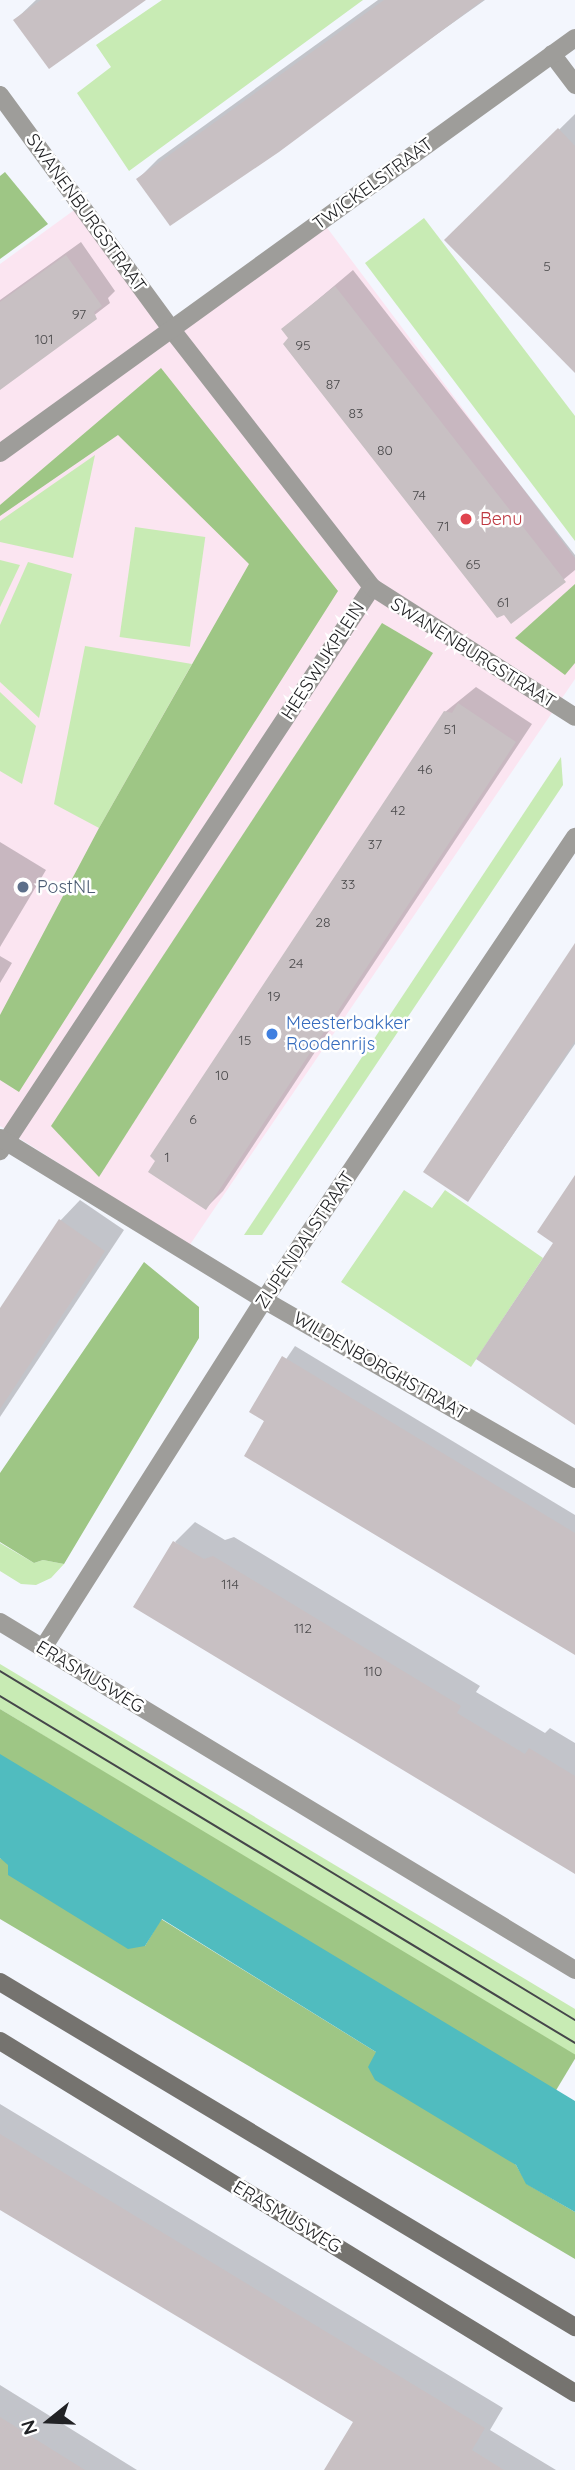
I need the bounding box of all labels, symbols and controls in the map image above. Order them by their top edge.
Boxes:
street label: SWANENBURGSTRAAT [21,130,151,296]
street label: TWICKELSTRAAT [309,133,437,235]
house number: 5 [543,258,551,274]
house number: 97 [72,306,86,322]
house number: 101 [35,331,53,347]
house number: 95 [295,337,311,353]
house number: 87 [326,376,340,392]
house number: 83 [349,405,363,421]
house number: 80 [377,442,393,458]
house number: 74 [412,487,426,503]
place label: Benu [480,508,523,530]
marker: Benu [458,511,474,527]
house number: 71 [436,518,450,534]
house number: 65 [465,556,481,572]
street label: SWANENBURGSTRAAT [387,593,559,713]
house number: 61 [497,594,509,610]
street label: HEESWIJKPLEIN [277,598,369,724]
house number: 51 [444,721,456,737]
house number: 46 [418,761,432,777]
house number: 42 [390,802,406,818]
house number: 37 [368,836,382,852]
place label: PostNL [37,876,96,898]
house number: 33 [341,876,355,892]
marker: PostNL [15,879,31,895]
house number: 28 [315,914,331,930]
house number: 24 [289,955,303,971]
house number: 19 [268,988,280,1004]
place label: Meesterbakker Roodenrijs [286,1013,410,1056]
marker: Meesterbakker Roodenrijs [264,1026,280,1042]
house number: 15 [239,1032,251,1048]
house number: 10 [215,1067,229,1083]
house number: 6 [189,1111,197,1127]
house number: 1 [164,1149,170,1165]
street label: ZIJPENDALSTRAAT [251,1167,359,1313]
street label: WILDENBORGHSTRAAT [289,1307,471,1425]
house number: 114 [221,1576,239,1592]
house number: 112 [294,1620,312,1636]
street label: ERASMUSWEG [32,1636,148,1718]
house number: 110 [364,1663,382,1679]
street label: ERASMUSWEG [229,2176,345,2258]
north arrow [14,2386,84,2456]
text: N [15,2417,43,2438]

